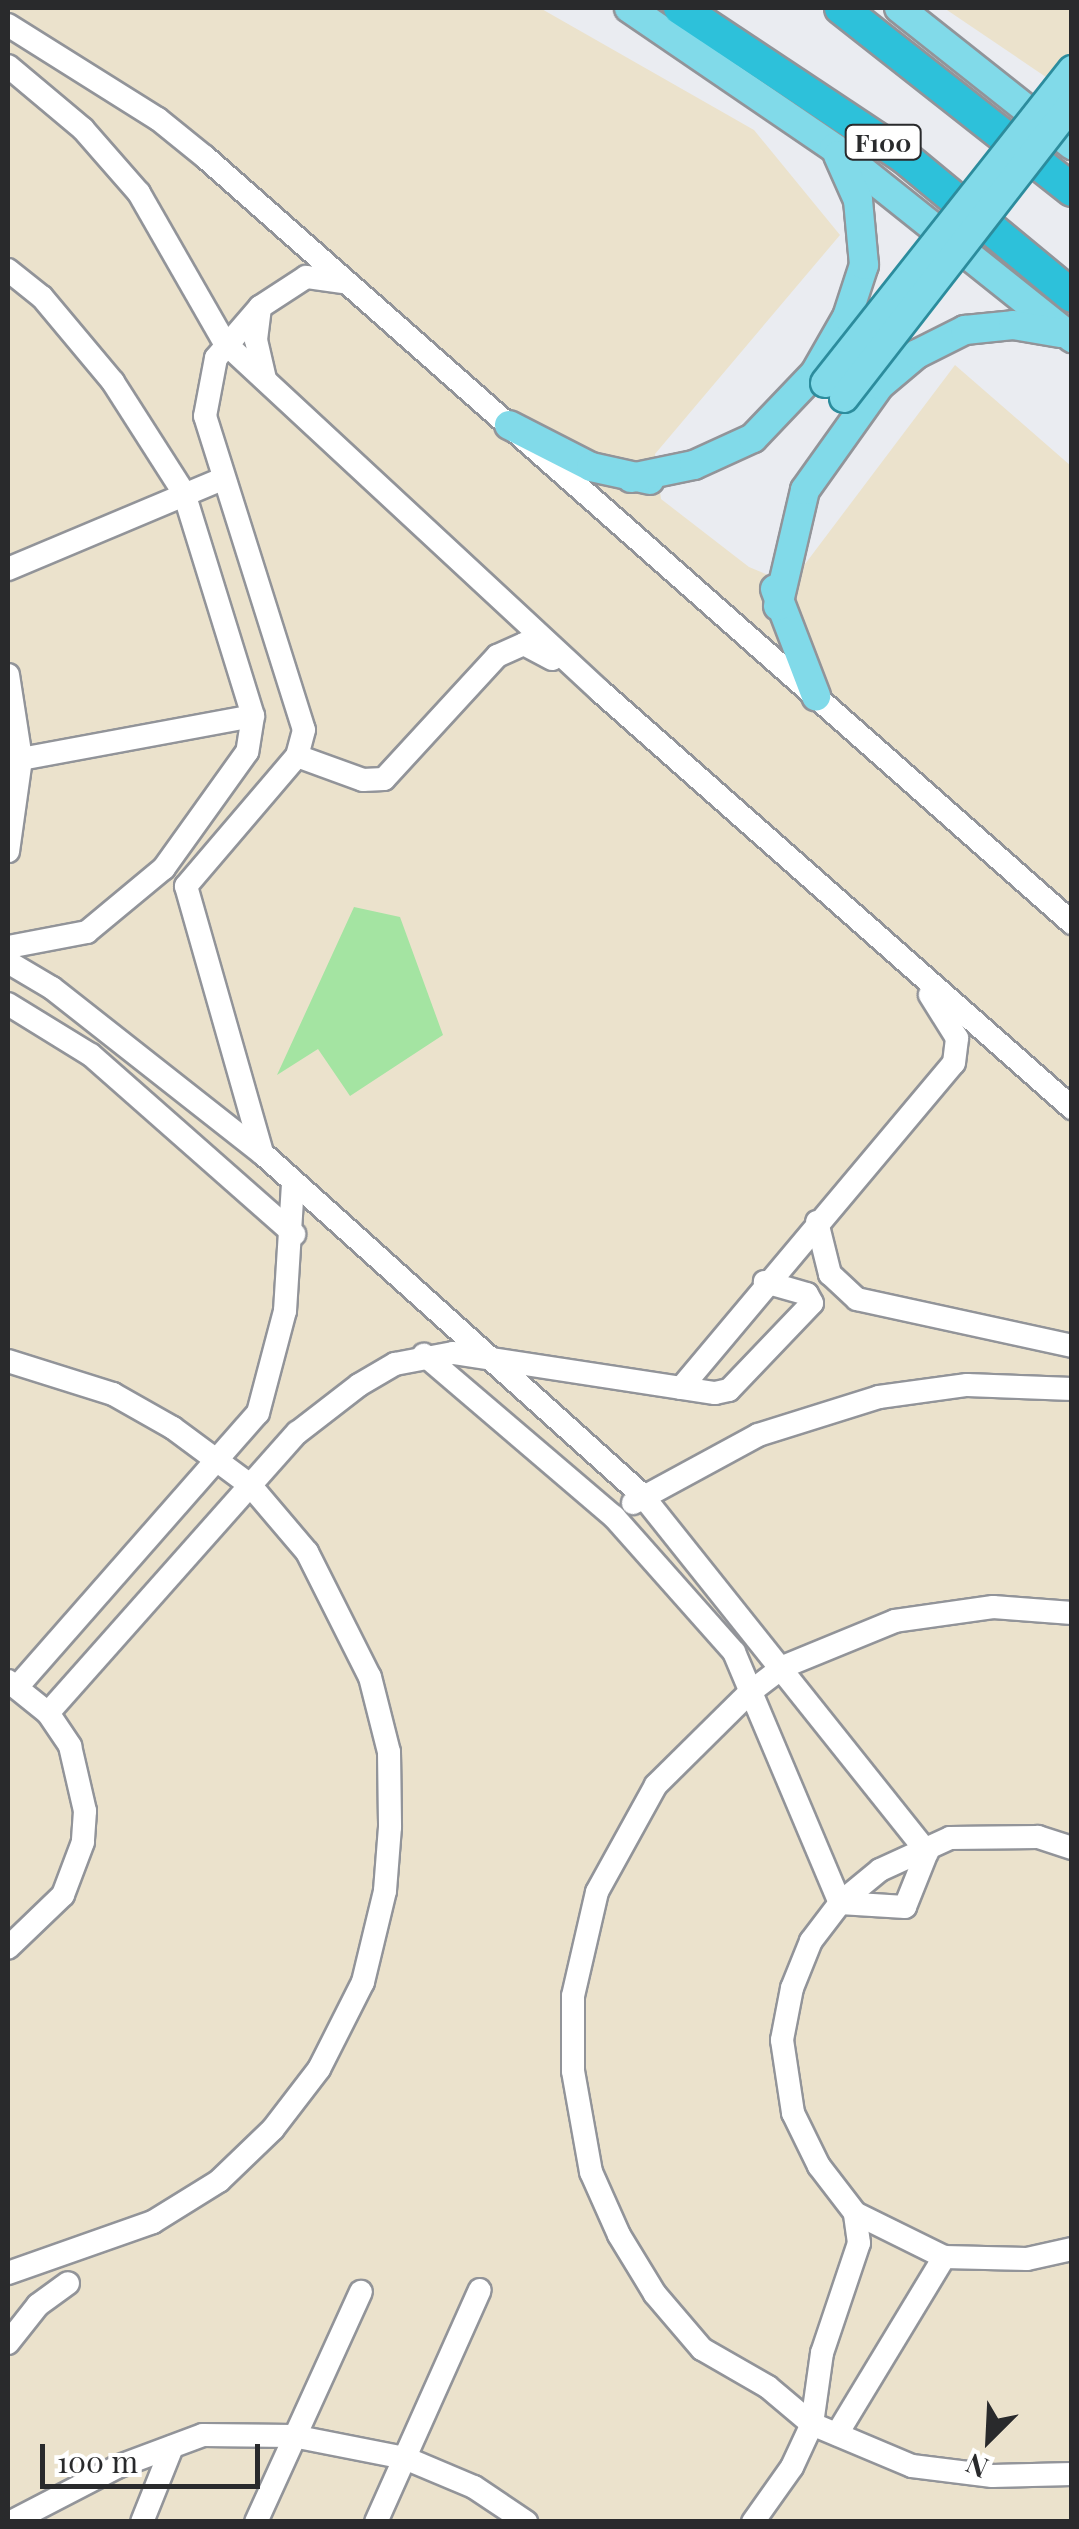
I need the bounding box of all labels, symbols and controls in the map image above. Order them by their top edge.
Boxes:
road number: F100 [843,122,923,162]
north arrow [939,2389,1039,2489]
scale bar [45,2424,265,2486]
text: 100 m [57,2441,138,2481]
text: N [960,2446,993,2488]

